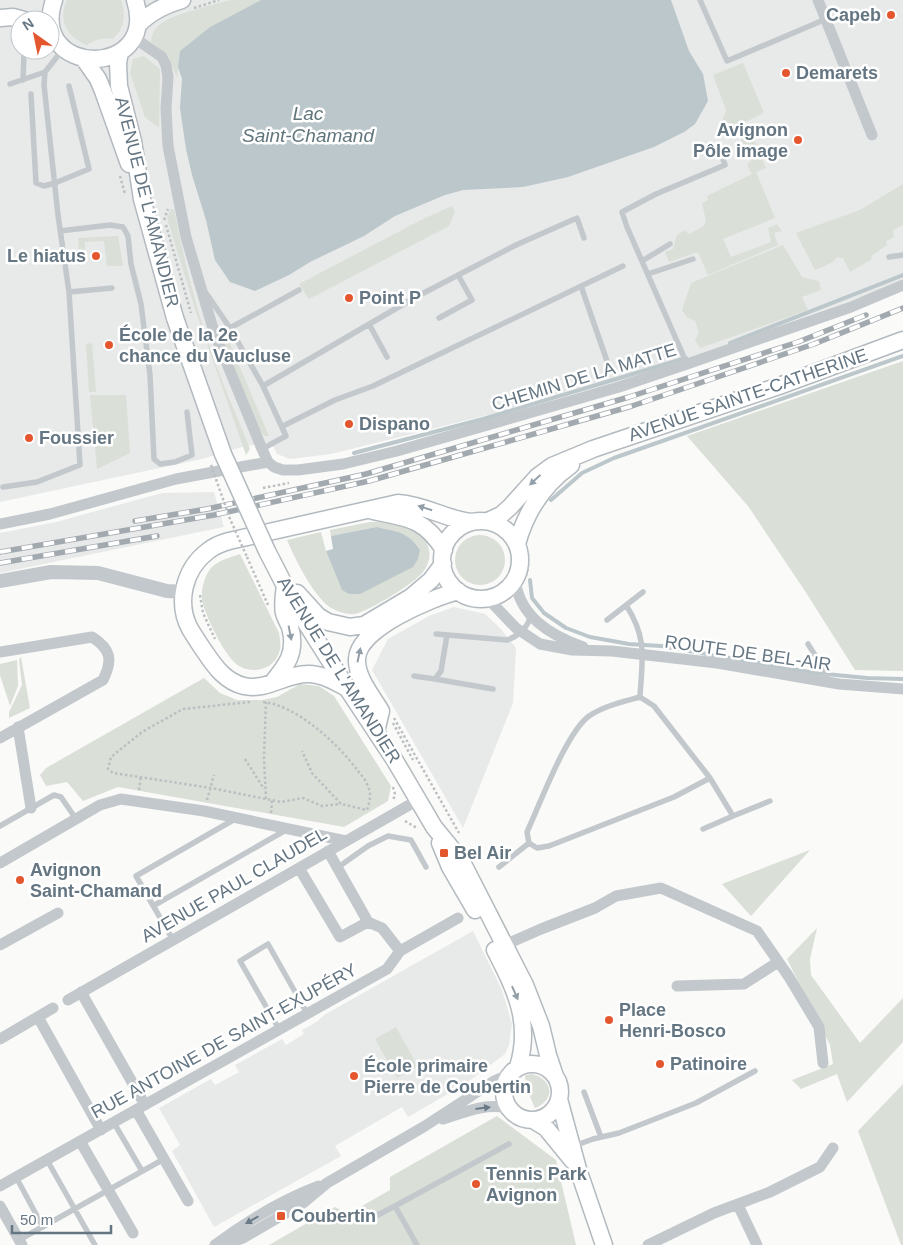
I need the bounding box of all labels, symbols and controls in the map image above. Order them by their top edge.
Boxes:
place label: Capeb [826,5,881,25]
marker: Capeb [885,9,897,21]
north arrow [10,10,60,60]
text: N [19,15,37,34]
place label: Demarets [796,63,878,83]
marker: Demarets [780,67,792,79]
street label: AVENUE DE L'AMANDIER [111,95,183,309]
water label: Lac Saint-Chamand [242,103,375,146]
place label: Avignon Pôle image [693,120,788,161]
marker: Avignon Pôle image [792,134,804,146]
place label: Le hiatus [7,246,86,266]
marker: Le hiatus [90,250,102,262]
place label: Point P [359,288,421,308]
marker: Point P [343,292,355,304]
place label: École de la 2e chance du Vaucluse [119,324,291,366]
marker: École de la 2e chance du Vaucluse [103,339,115,351]
street label: CHEMIN DE LA MATTE [489,339,679,415]
street label: AVENUE SAINTE-CATHERINE [626,345,870,445]
place label: Dispano [359,414,430,434]
marker: Dispano [343,418,355,430]
place label: Foussier [39,428,114,448]
marker: Foussier [23,432,35,444]
one-way arrow [529,474,541,486]
one-way arrow [417,504,432,512]
street label: AVENUE DE L'AMANDIER [273,573,405,767]
one-way arrow [287,626,295,642]
street label: ROUTE DE BEL-AIR [663,631,833,675]
one-way arrow [355,647,363,662]
street label: AVENUE PAUL CLAUDEL [138,824,330,946]
place label: Bel Air [454,843,511,863]
marker: Bel Air [438,847,450,859]
place label: Avignon Saint-Chamand [30,860,162,901]
marker: Avignon Saint-Chamand [14,874,26,886]
street label: RUE ANTOINE DE SAINT-EXUPÉRY [88,959,360,1123]
one-way arrow [511,986,519,1000]
place label: Place Henri-Bosco [619,1000,726,1041]
marker: Place Henri-Bosco [603,1014,615,1026]
place label: Patinoire [670,1054,747,1074]
place label: École primaire Pierre de Coubertin [364,1055,531,1097]
marker: Patinoire [654,1058,666,1070]
marker: École primaire Pierre de Coubertin [348,1070,360,1082]
one-way arrow [475,1104,491,1112]
place label: Tennis Park Avignon [486,1164,588,1205]
marker: Tennis Park Avignon [470,1178,482,1190]
scale bar [12,1202,111,1234]
place label: Coubertin [291,1206,376,1226]
marker: Coubertin [275,1210,287,1222]
text: 50 m [20,1211,53,1228]
one-way arrow [245,1216,260,1224]

